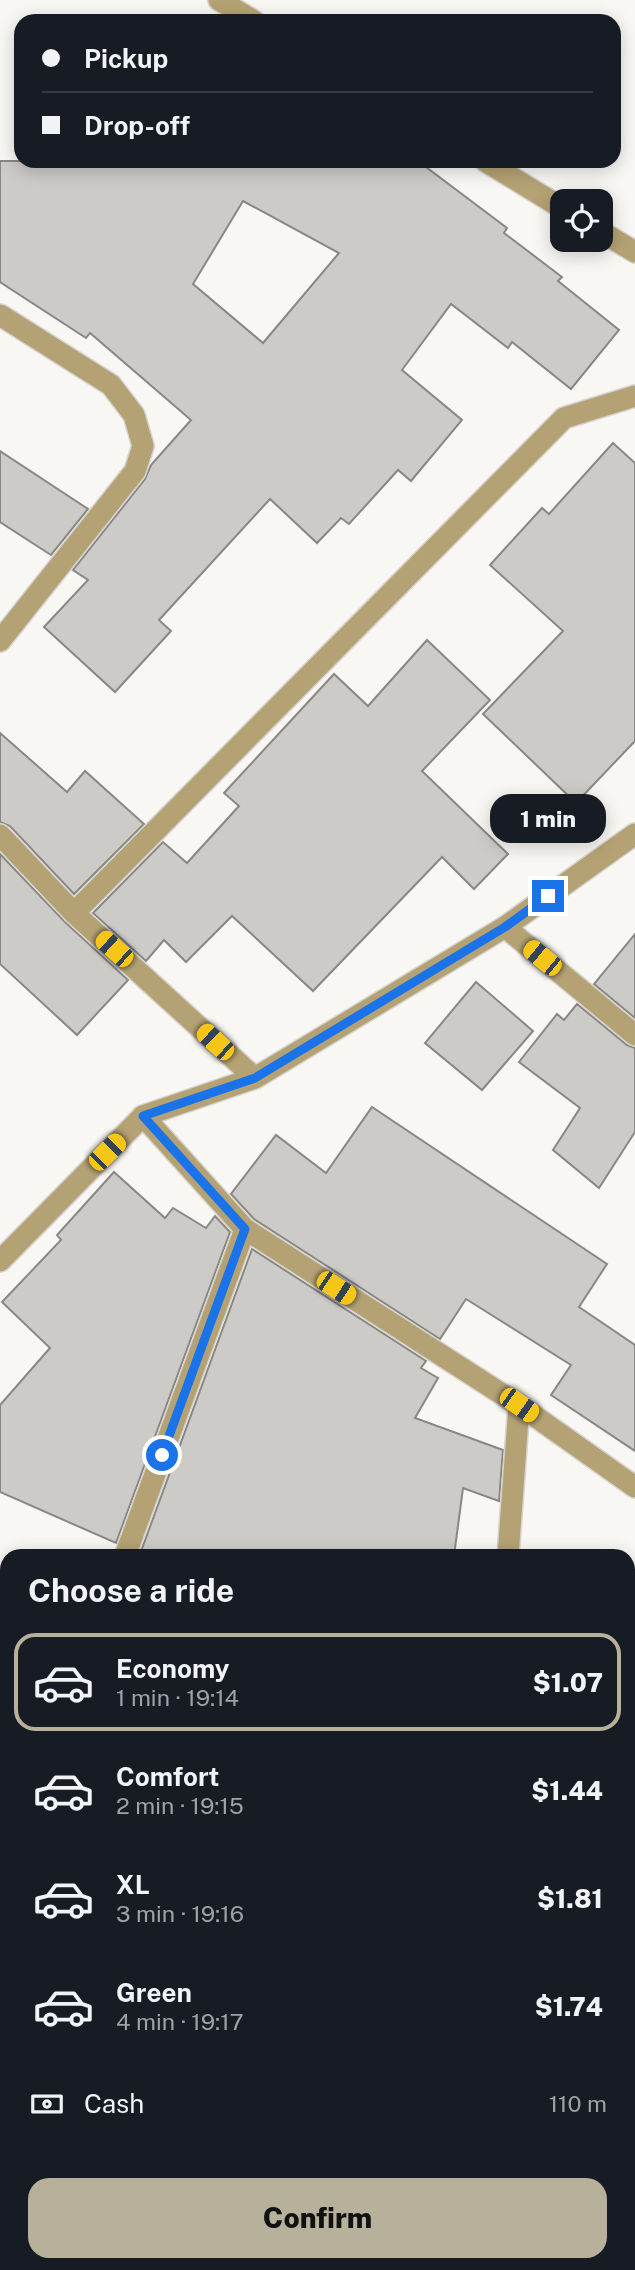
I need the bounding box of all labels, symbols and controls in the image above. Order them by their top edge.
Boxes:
text: Pickup [84,43,168,74]
text: Drop-off [84,110,190,141]
map controls [550,189,613,252]
button: locate [550,189,613,252]
callout: 1 min [490,794,606,844]
text: 1 min [520,805,576,832]
route end [532,880,564,912]
car [92,927,137,971]
car [520,937,565,979]
car [193,1020,238,1064]
car [85,1130,130,1174]
car [313,1268,360,1308]
car [496,1384,543,1426]
route start [146,1439,178,1471]
text: Choose a ride [28,1572,234,1609]
icon: car [32,1651,95,1714]
text: Economy [116,1653,229,1684]
text: $1.07 [533,1667,603,1698]
text: 1 min · 19:14 [116,1684,239,1711]
icon: car [32,1759,95,1822]
text: Comfort [116,1761,219,1792]
text: $1.44 [531,1775,603,1806]
text: 2 min · 19:15 [116,1792,244,1819]
icon: car [32,1867,95,1930]
text: XL [116,1869,150,1900]
text: $1.81 [537,1883,603,1914]
text: 3 min · 19:16 [116,1900,244,1927]
icon: car [32,1975,95,2038]
text: Green [116,1977,192,2008]
text: $1.74 [535,1991,603,2022]
text: 4 min · 19:17 [116,2008,243,2035]
icon: cash [28,2085,66,2123]
text: Cash [84,2088,144,2119]
text: 110 m [549,2090,607,2117]
button: Confirm [28,2178,607,2258]

